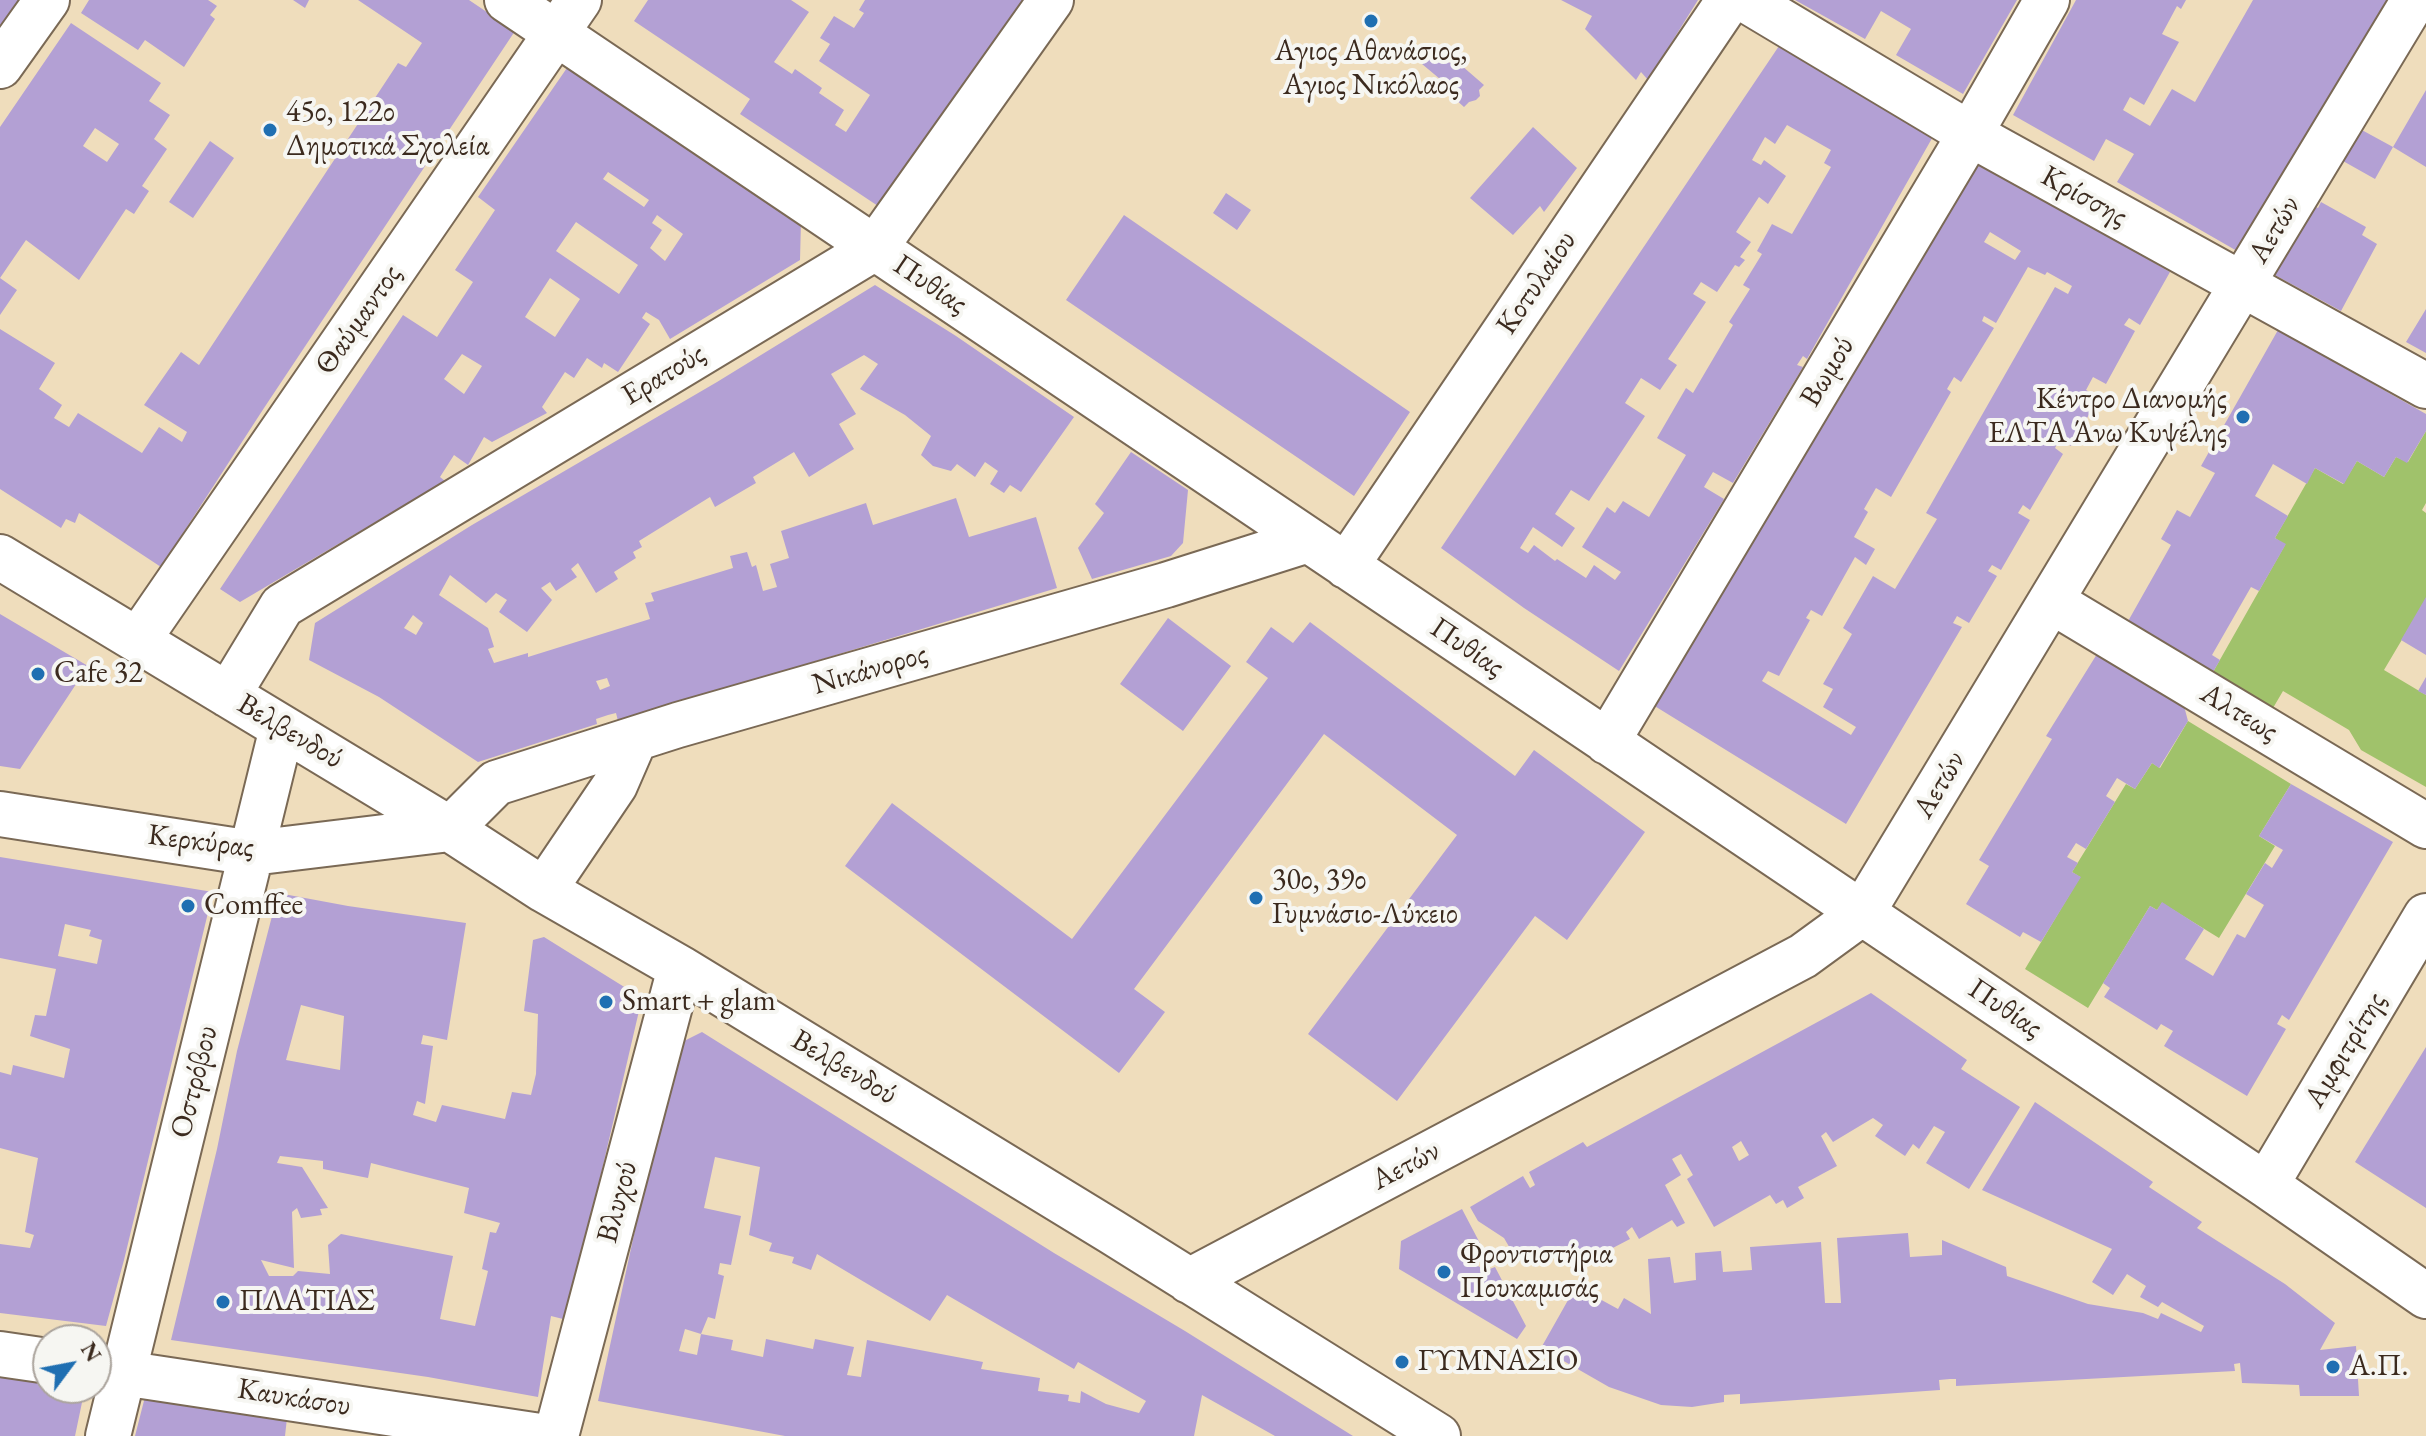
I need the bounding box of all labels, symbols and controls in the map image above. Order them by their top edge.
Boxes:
marker: Αγιος Αθανάσιος, Αγιος Νικόλαος [1362,12,1380,30]
place label: Αγιος Αθανάσιος, Αγιος Νικόλαος [1275,34,1467,104]
place label: 45ο, 122ο Δημοτικά Σχολεία [286,95,489,166]
marker: 45ο, 122ο Δημοτικά Σχολεία [261,121,279,139]
street label: Κρίσσης [2035,159,2133,235]
street label: Αετών [2241,190,2309,270]
street label: Κοτυλαίου [1489,224,1585,342]
street label: Πυθίας [886,247,974,323]
street label: Θαύμαντος [308,258,410,382]
street label: Βωμού [1793,330,1863,414]
street label: Ερατούς [616,336,712,414]
place label: Κέντρο Διανομής ΕΛΤΑ Άνω Κυψέλης [1988,382,2227,452]
marker: Κέντρο Διανομής ΕΛΤΑ Άνω Κυψέλης [2234,408,2252,426]
street label: Πυθίας [1423,610,1511,686]
street label: Νικάνορος [808,636,932,704]
place label: Cafe 32 [54,656,143,692]
marker: Cafe 32 [29,665,47,683]
street label: Αλτεως [2194,676,2284,750]
street label: Βελβενδού [231,687,349,777]
street label: Αετών [1906,745,1974,825]
street label: Κερκύρας [146,818,256,866]
place label: 30ο, 39ο Γυμνάσιο-Λύκειο [1272,863,1458,934]
place label: Comffee [204,888,303,924]
marker: 30ο, 39ο Γυμνάσιο-Λύκειο [1247,889,1265,907]
marker: Comffee [179,897,197,915]
street label: Πυθίας [1961,971,2049,1047]
place label: Smart + glam [622,984,776,1020]
street label: Αμφιτρίτης [2297,986,2395,1114]
marker: Smart + glam [597,993,615,1011]
street label: Οστρόβου [164,1022,226,1142]
street label: Βελβενδού [785,1023,903,1113]
street label: Αετών [1366,1133,1446,1199]
street label: Βλυχού [590,1157,646,1247]
place label: Φροντιστήρια Πουκαμισάς [1460,1237,1613,1308]
marker: Φροντιστήρια Πουκαμισάς [1435,1263,1453,1281]
place label: ΠΛΑΤΙΑΣ [239,1284,375,1320]
marker: ΠΛΑΤΙΑΣ [214,1293,232,1311]
north arrow [32,1324,112,1404]
text: N [74,1337,108,1367]
place label: ΓΥΜΝΑΣΙΟ [1418,1344,1578,1380]
place label: Α.Π. [2349,1349,2408,1385]
marker: ΓΥΜΝΑΣΙΟ [1393,1353,1411,1371]
marker: Α.Π. [2324,1358,2342,1376]
street label: Καυκάσου [235,1371,353,1425]

